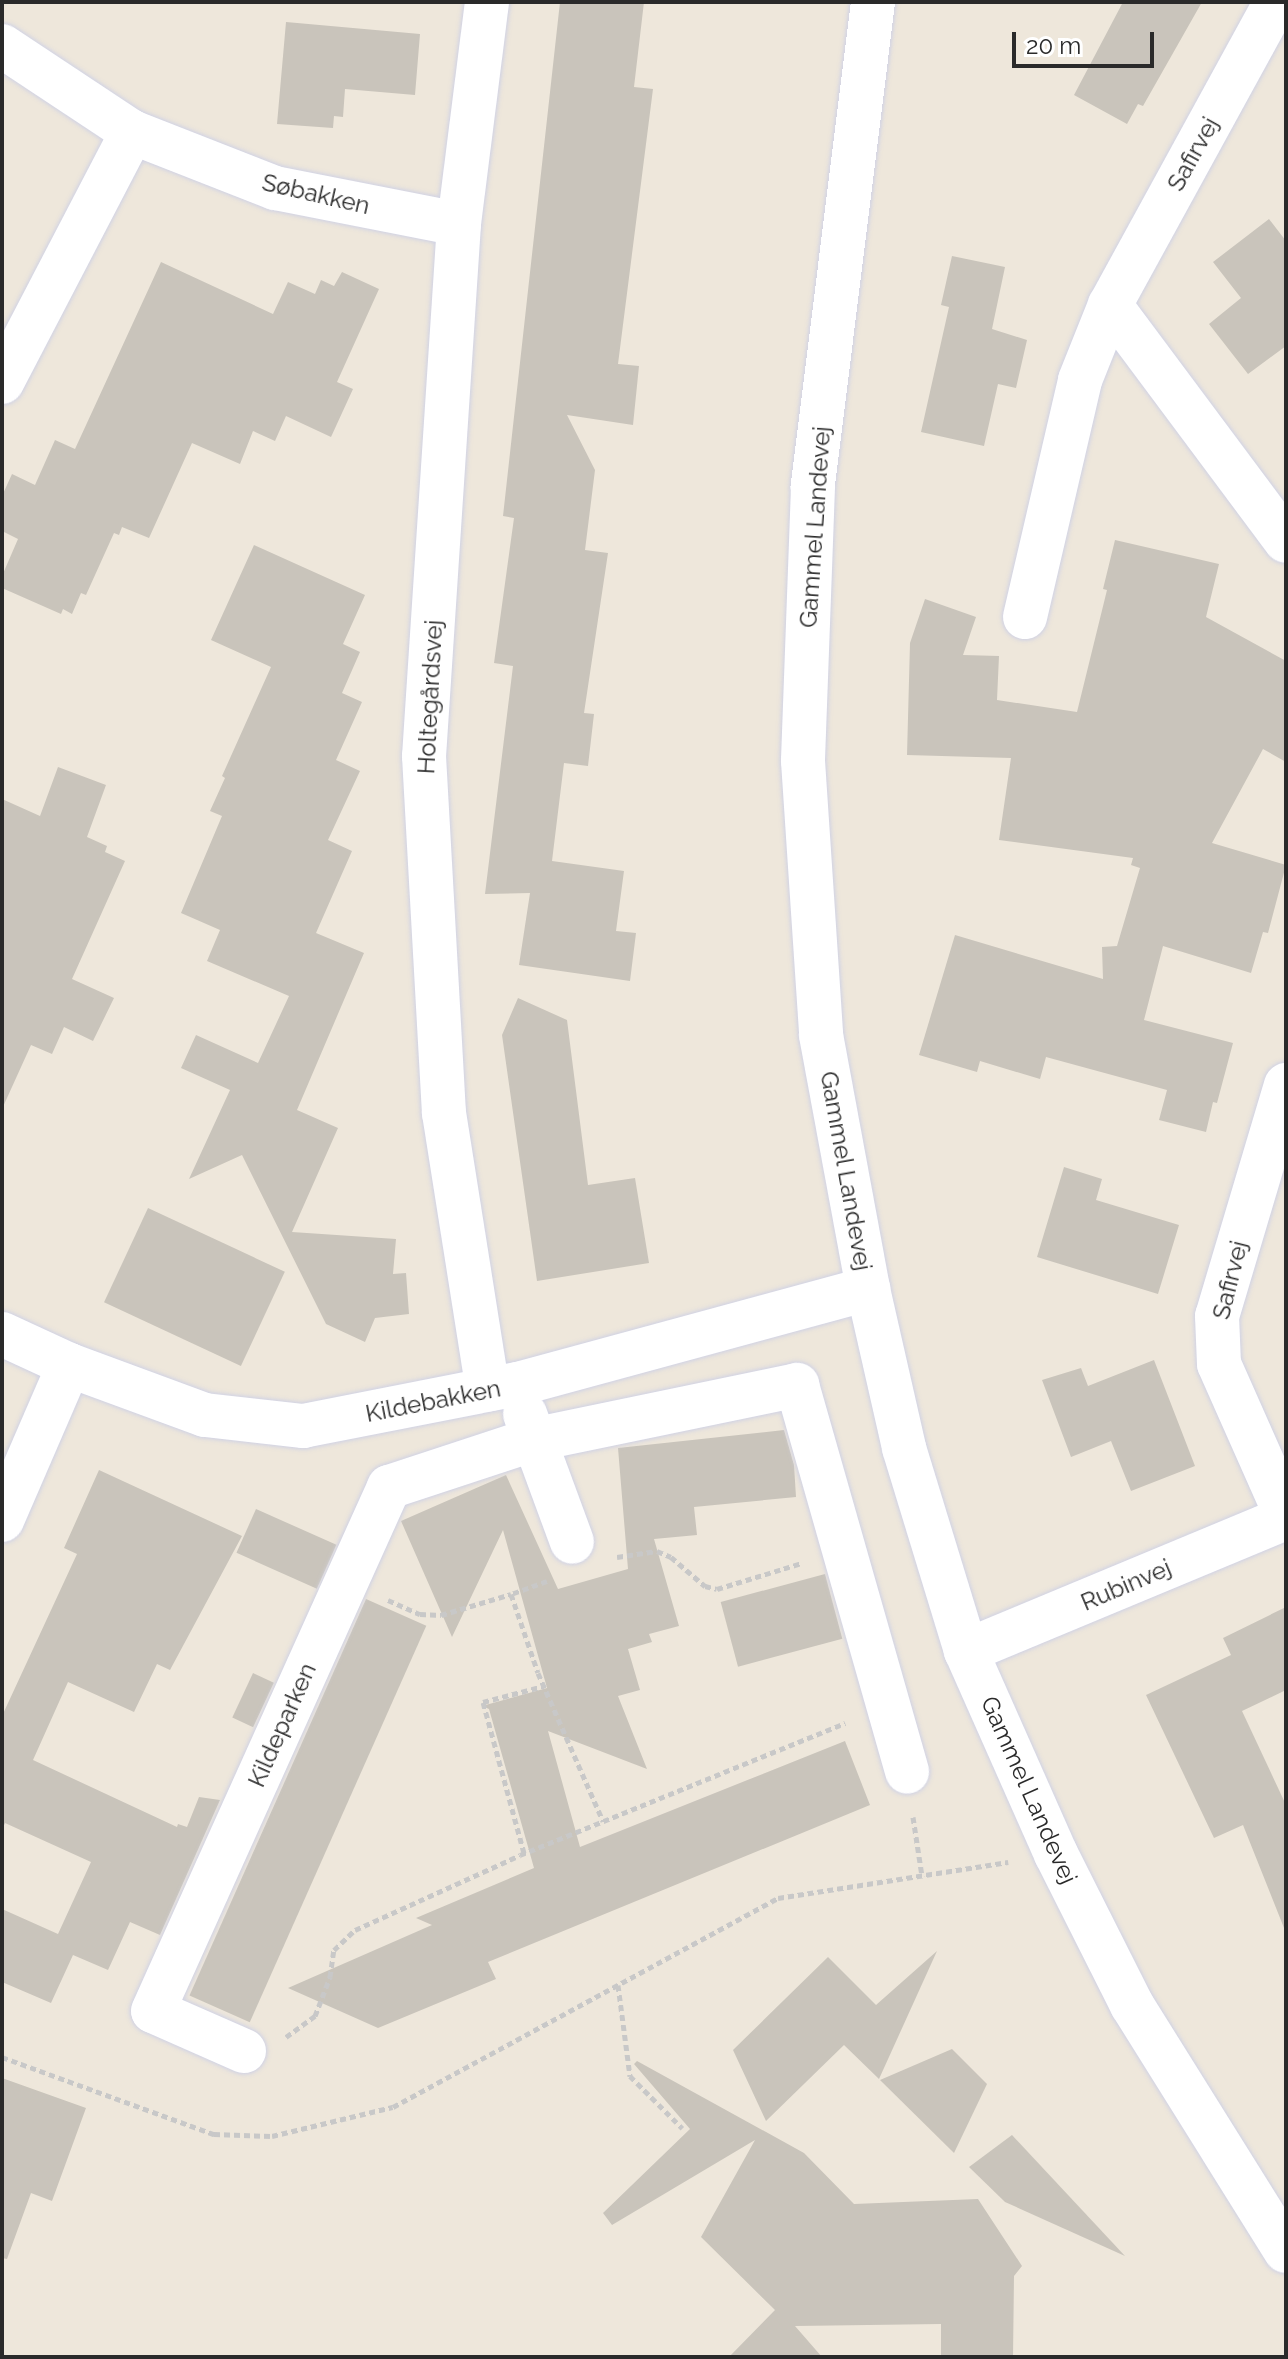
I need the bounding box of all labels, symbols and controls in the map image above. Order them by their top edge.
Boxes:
scale bar [1016,16,1158,66]
text: 20 m [1026,31,1081,60]
street label: Safirvej [1161,112,1225,196]
street label: Søbakken [259,168,373,220]
street label: Gammel Landevej [794,425,836,629]
street label: Holtegårdsvej [412,619,448,775]
street label: Gammel Landevej [814,1069,878,1273]
street label: Safirvej [1206,1238,1254,1322]
street label: Kildebakken [363,1374,503,1428]
street label: Rubinvej [1076,1553,1176,1617]
street label: Kildeparken [242,1659,322,1791]
street label: Gammel Landevej [975,1692,1083,1888]

